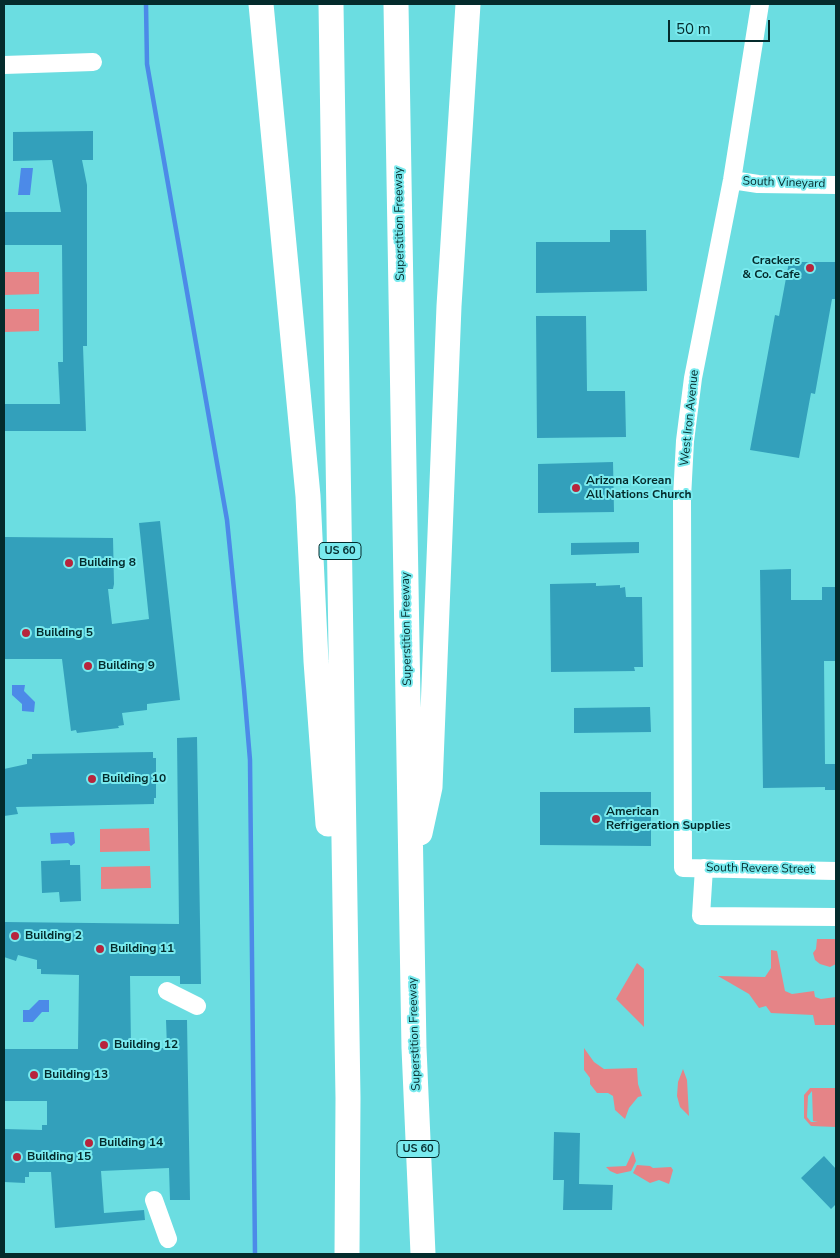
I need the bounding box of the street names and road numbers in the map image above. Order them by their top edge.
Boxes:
street label: Superstition Freeway [392,167,408,281]
street label: South Vineyard [742,174,826,192]
street label: West Iron Avenue [678,369,702,467]
road number: US 60 [319,542,361,560]
street label: Superstition Freeway [399,572,415,686]
street label: South Revere Street [706,861,814,877]
street label: Superstition Freeway [406,977,424,1091]
road number: US 60 [397,1140,439,1158]

